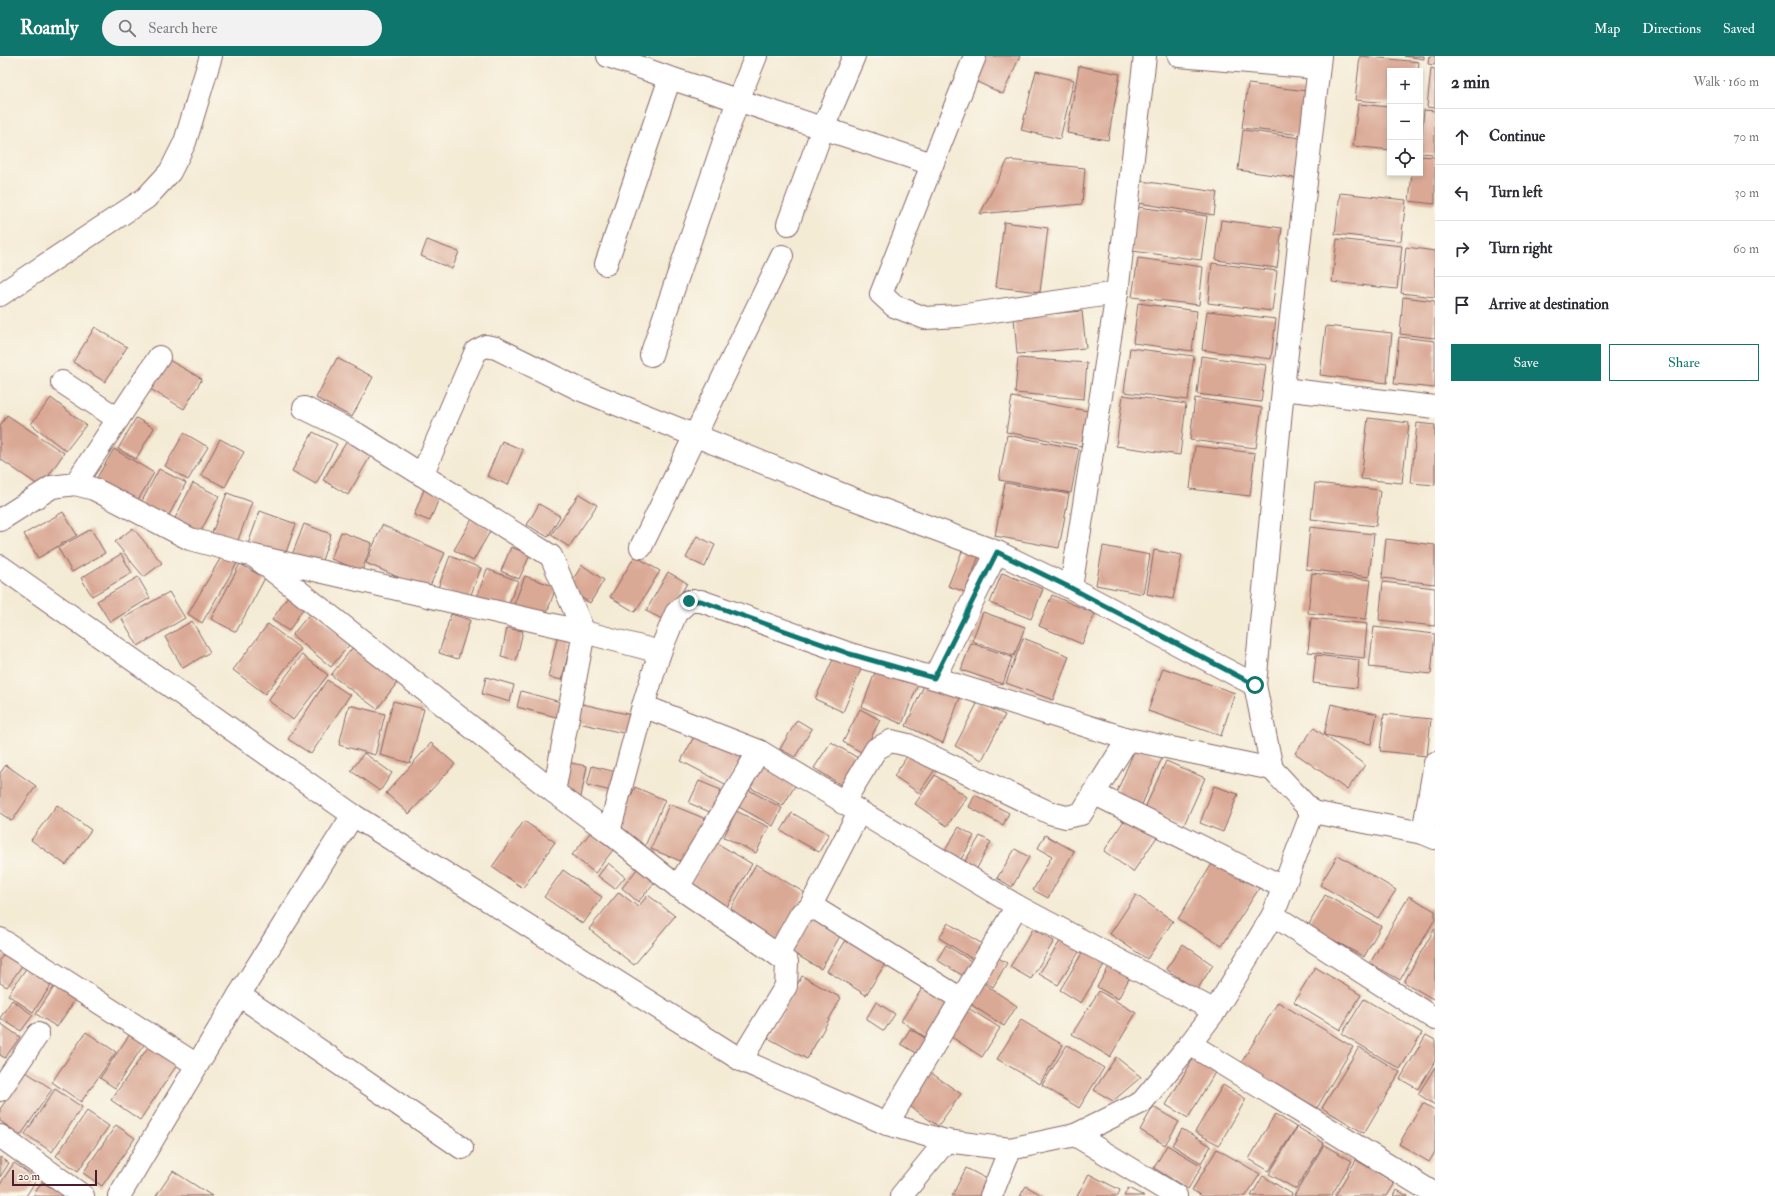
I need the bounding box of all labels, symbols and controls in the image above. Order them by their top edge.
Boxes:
search box [102,10,382,46]
text: Roamly [20,16,78,40]
icon: search [116,17,138,39]
text: Search here [148,19,218,38]
text: Map [1594,20,1620,37]
text: Directions [1642,20,1701,37]
text: Saved [1723,20,1755,37]
map controls [1387,68,1423,176]
button: + [1387,68,1423,104]
text: 2 min [1451,72,1490,93]
text: Walk · 160 m [1693,74,1759,90]
button: − [1387,104,1423,140]
icon: ahead [1451,126,1473,148]
text: Continue [1489,127,1545,146]
text: 70 m [1734,129,1759,145]
button: locate [1387,140,1423,176]
icon: left [1451,182,1473,204]
text: Turn left [1489,183,1543,202]
text: 30 m [1735,185,1759,201]
icon: right [1451,238,1473,260]
text: Turn right [1489,239,1552,258]
text: 60 m [1733,241,1759,257]
icon: arrive [1451,294,1473,316]
text: Arrive at destination [1489,295,1609,314]
button: Save [1451,344,1601,381]
button: Share [1609,344,1759,381]
route end [680,592,698,610]
route start [1246,676,1264,694]
scale bar [12,1168,97,1187]
text: 20 m [18,1170,40,1183]

